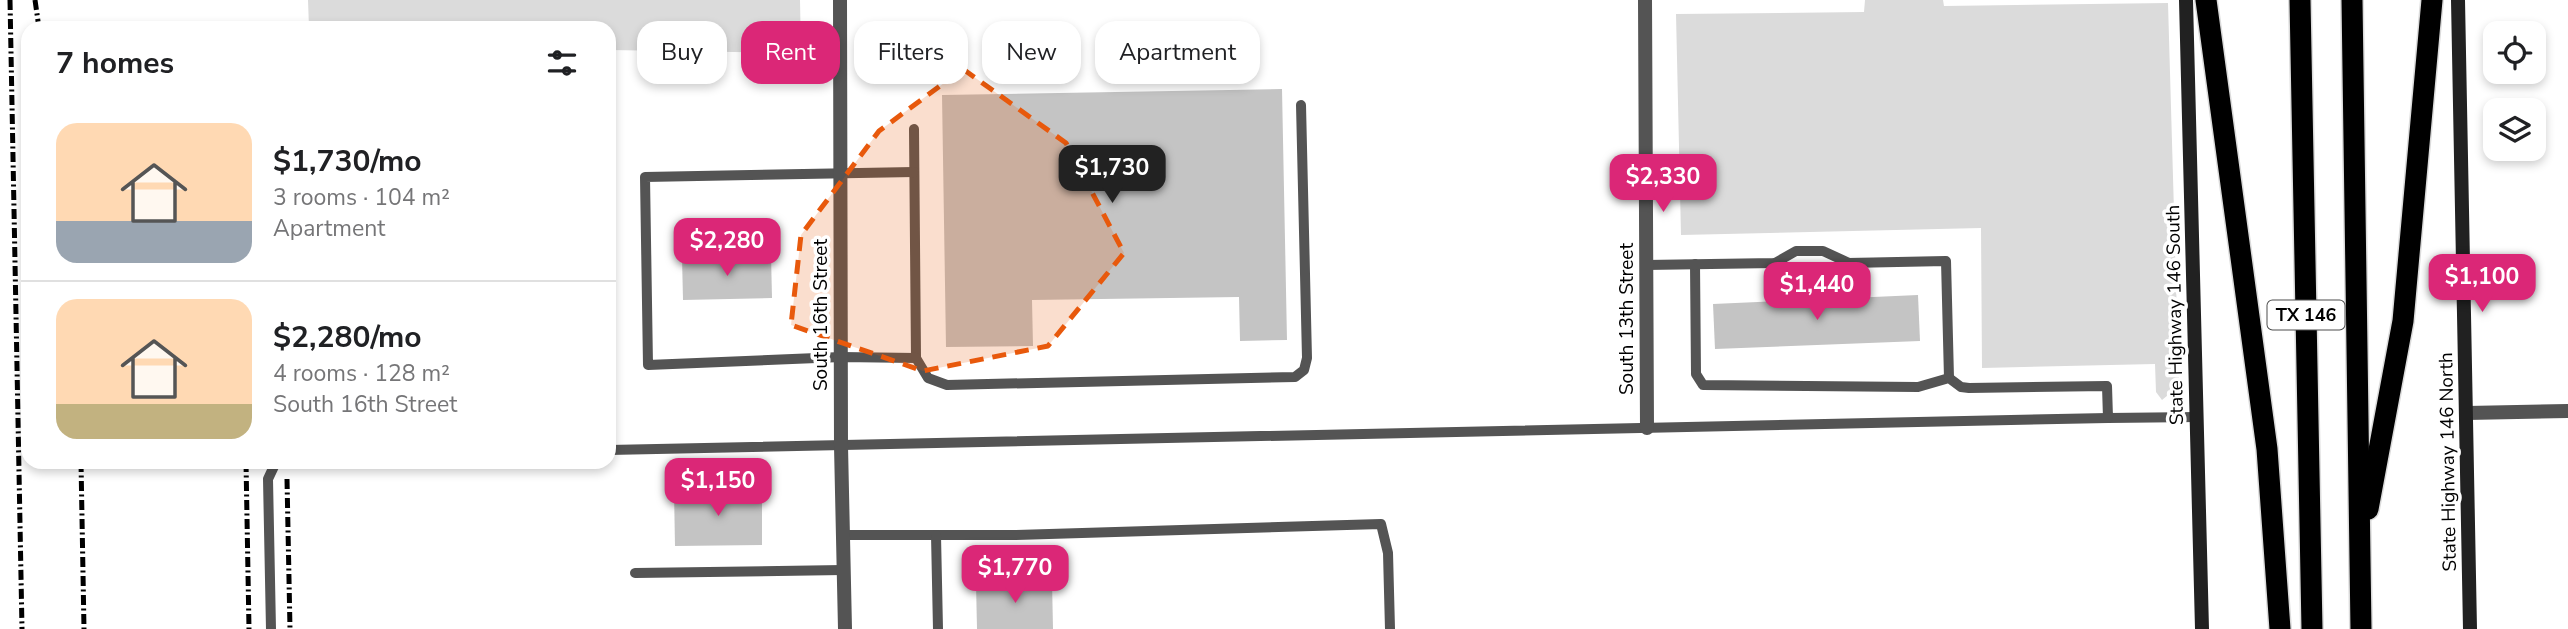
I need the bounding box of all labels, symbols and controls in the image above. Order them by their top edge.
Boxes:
chip: Buy [637,21,727,84]
chip: Rent [741,21,840,84]
chip: Filters [854,21,968,84]
chip: New [982,21,1081,84]
chip: Apartment [1095,21,1260,84]
map controls [2483,21,2546,161]
button: locate [2483,21,2546,84]
text: 7 homes [56,43,174,84]
icon: filters [543,44,581,82]
button: layers [2483,98,2546,161]
text: $1,730/mo [273,141,422,182]
pin: $1,730 [1055,146,1169,205]
icon: home [112,151,196,235]
text: $1,730 [1075,152,1149,183]
pin: $2,330 [1606,154,1720,214]
text: $2,330 [1626,161,1700,192]
text: 3 rooms · 104 m² [273,182,450,213]
street label: State Highway 146 South [2160,205,2190,425]
text: Apartment [273,213,385,244]
pin: $2,280 [670,218,784,278]
text: $2,280 [690,225,764,256]
street label: South 16th Street [808,239,834,391]
street label: South 13th Street [1614,243,1640,395]
pin: $1,100 [2425,254,2539,314]
text: $1,100 [2445,261,2519,292]
pin: $1,440 [1760,262,1874,322]
text: $1,440 [1780,269,1854,300]
road number: TX 146 [2268,300,2344,330]
text: $2,280/mo [273,317,422,358]
icon: home [112,327,196,411]
street label: State Highway 146 North [2433,352,2463,572]
text: 4 rooms · 128 m² [273,358,450,389]
text: South 16th Street [273,389,457,420]
pin: $1,150 [661,458,775,518]
text: $1,150 [681,465,755,496]
pin: $1,770 [958,546,1072,605]
text: $1,770 [978,552,1052,583]

